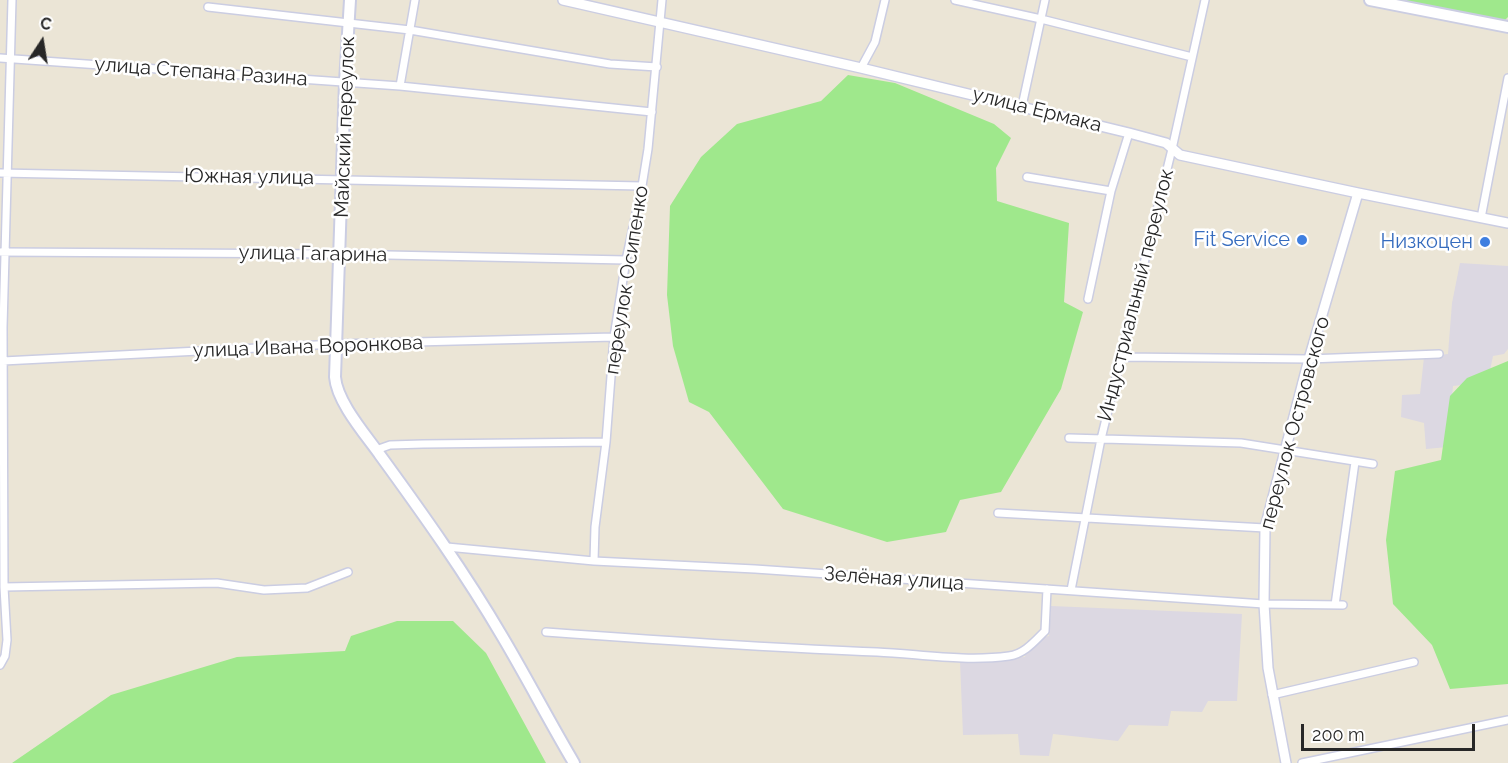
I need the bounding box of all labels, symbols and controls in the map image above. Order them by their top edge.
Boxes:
north arrow [12,12,72,72]
text: С [38,13,53,34]
street label: Майский переулок [330,36,360,218]
street label: улица Степана Разина [94,53,308,91]
street label: улица Ермака [970,82,1104,138]
street label: Южная улица [184,164,314,190]
street label: Индустриальный переулок [1093,166,1179,424]
street label: переулок Осипенко [600,184,654,376]
place label: Fit Service [1194,228,1290,252]
place label: Низкоцен [1380,230,1473,254]
marker: Fit Service [1295,233,1309,247]
marker: Низкоцен [1478,235,1492,249]
street label: улица Гагарина [238,241,388,267]
street label: переулок Островского [1255,314,1335,532]
street label: улица Ивана Воронкова [192,331,424,363]
street label: Зелёная улица [823,562,965,596]
scale bar [1304,712,1478,750]
text: 200 m [1312,724,1365,745]

